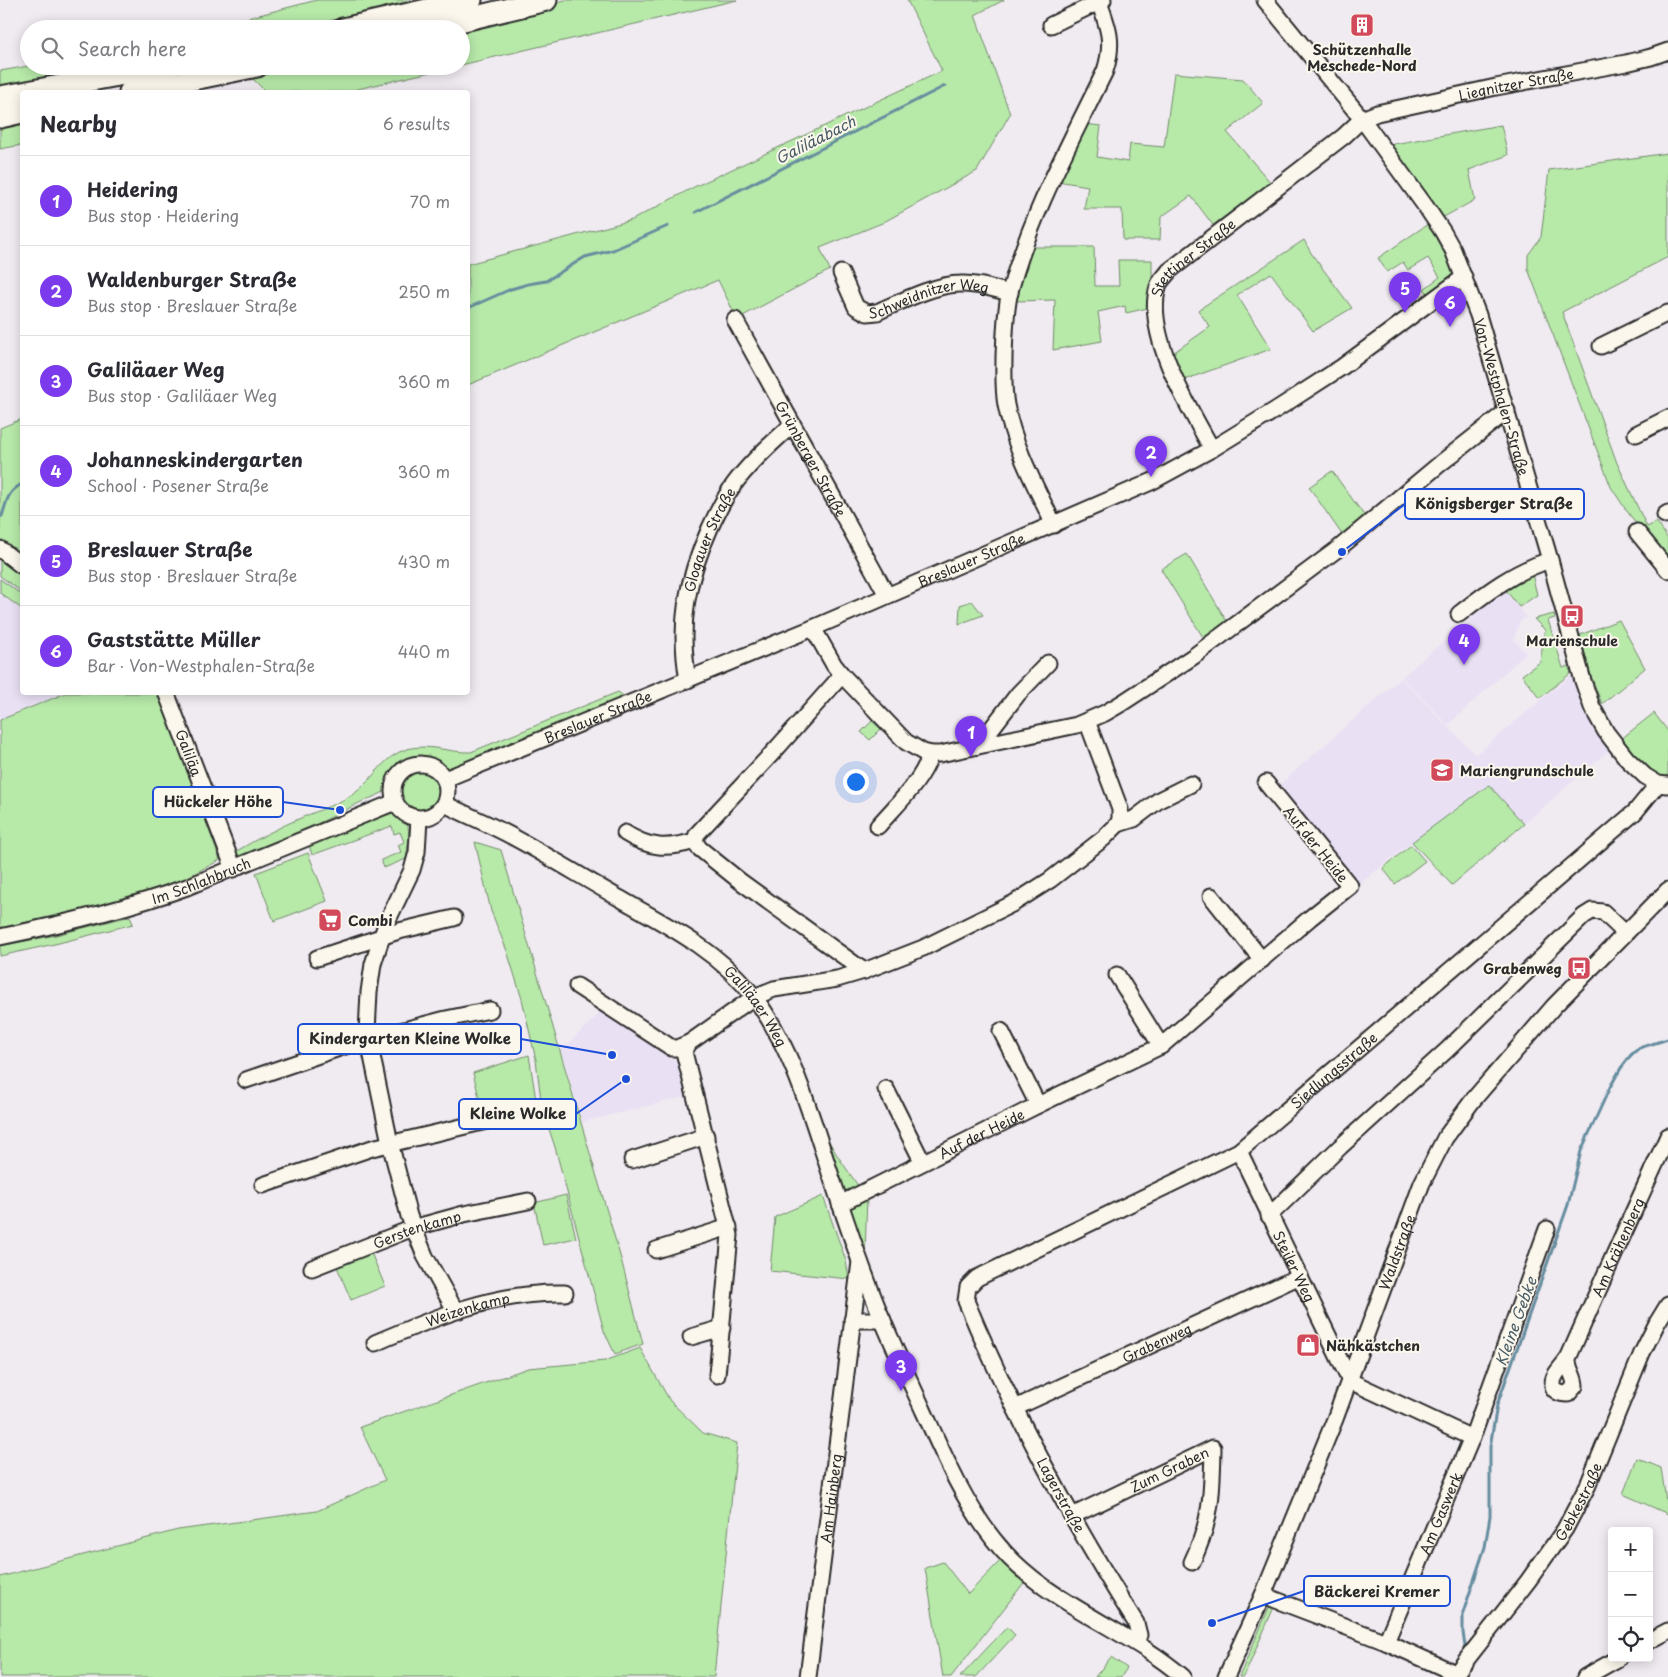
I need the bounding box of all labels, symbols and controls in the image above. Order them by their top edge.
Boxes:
building icon: Schützenhalle Meschede-Nord [1349,12,1375,38]
search box [20,20,470,75]
icon: search [38,34,66,62]
text: Search here [78,34,187,62]
place label: Schützenhalle Meschede-Nord [1307,39,1417,76]
street label: Liegnitzer Straße [1456,62,1575,105]
text: Nearby [40,107,117,139]
water label: Galiläabach [771,109,859,169]
text: 6 results [383,111,450,135]
text: Heidering [87,175,178,203]
text: 1 [52,189,60,213]
text: 70 m [410,189,450,213]
text: Bus stop · Heidering [87,203,239,227]
street label: Stettiner Straße [1146,213,1240,299]
text: Waldenburger Straße [87,265,297,293]
pin: 5 [1389,272,1421,313]
street label: Schweidnitzer Weg [867,273,991,323]
text: 2 [50,279,62,303]
text: 250 m [399,279,450,303]
pin: 6 [1434,286,1466,327]
text: Bus stop · Breslauer Straße [87,293,297,317]
street label: Von-Westphalen-Straße [1469,316,1535,478]
text: Galiläaer Weg [87,355,225,383]
text: 3 [51,369,61,393]
text: 360 m [398,369,450,393]
text: Bus stop · Galiläaer Weg [87,383,277,407]
street label: Grünberger Straße [771,396,852,520]
pin: 2 [1135,436,1167,477]
text: Johanneskindergarten [87,445,303,473]
text: 4 [51,459,61,483]
text: 360 m [398,459,450,483]
text: School · Posener Straße [87,473,269,497]
street label: Glogauer Straße [678,483,740,594]
callout: Königsberger Straße [1405,489,1584,519]
text: Königsberger Straße [1415,491,1573,514]
street label: Breslauer Straße [914,527,1028,592]
text: Breslauer Straße [87,535,253,563]
text: 5 [51,549,61,573]
text: 430 m [398,549,450,573]
text: Bus stop · Breslauer Straße [87,563,297,587]
bus stop icon: Marienschule [1559,603,1585,629]
pin: 4 [1448,624,1480,665]
text: Gaststätte Müller [87,625,261,653]
place label: Marienschule [1526,630,1618,651]
text: 6 [50,639,62,663]
text: 440 m [398,639,450,663]
text: Bar · Von-Westphalen-Straße [87,653,315,677]
street label: Breslauer Straße [541,685,655,748]
pin: 1 [955,716,987,757]
street label: Galiläa [171,726,208,780]
school or university icon: Mariengrundschule [1429,757,1455,783]
place label: Mariengrundschule [1460,760,1594,781]
your location [843,769,869,795]
callout: Hückeler Höhe [153,787,283,817]
text: Hückeler Höhe [164,789,273,812]
street label: Auf der Heide [1279,801,1353,887]
street label: Im Schlahbruch [149,852,254,909]
supermarket icon: Combi [317,907,343,933]
place label: Combi [348,910,393,931]
bus stop icon: Grabenweg [1566,955,1592,981]
place label: Grabenweg [1483,958,1562,979]
street label: Galiläaer Weg [720,960,793,1050]
callout: Kindergarten Kleine Wolke [298,1024,521,1054]
text: Kindergarten Kleine Wolke [309,1026,511,1049]
street label: Siedlungsstraße [1286,1027,1382,1113]
callout: Kleine Wolke [459,1099,576,1129]
text: Kleine Wolke [470,1101,566,1124]
street label: Auf der Heide [935,1103,1028,1164]
street label: Am Krähenberg [1586,1194,1649,1300]
street label: Gerstenkamp [370,1205,463,1253]
street label: Waldstraße [1373,1211,1420,1293]
street label: Steiler Weg [1269,1227,1321,1305]
water label: Kleine Gebke [1488,1272,1542,1369]
street label: Weizenkamp [423,1287,511,1331]
street label: Grabenweg [1118,1317,1195,1368]
shop icon: Nähkästchen [1295,1332,1321,1358]
place label: Nähkästchen [1326,1335,1420,1356]
pin: 3 [885,1350,917,1391]
street label: Zum Graben [1126,1441,1212,1497]
street label: Am Hainberg [814,1452,846,1544]
street label: Lagerstraße [1032,1454,1090,1536]
street label: Gebkestraße [1549,1459,1607,1545]
street label: Am Gaswerk [1414,1468,1467,1557]
map controls [1608,1527,1653,1662]
button: + [1608,1527,1653,1572]
button: − [1608,1572,1653,1617]
callout: Bäckerei Kremer [1304,1576,1450,1606]
text: Bäckerei Kremer [1314,1579,1440,1602]
button: locate [1608,1617,1653,1662]

